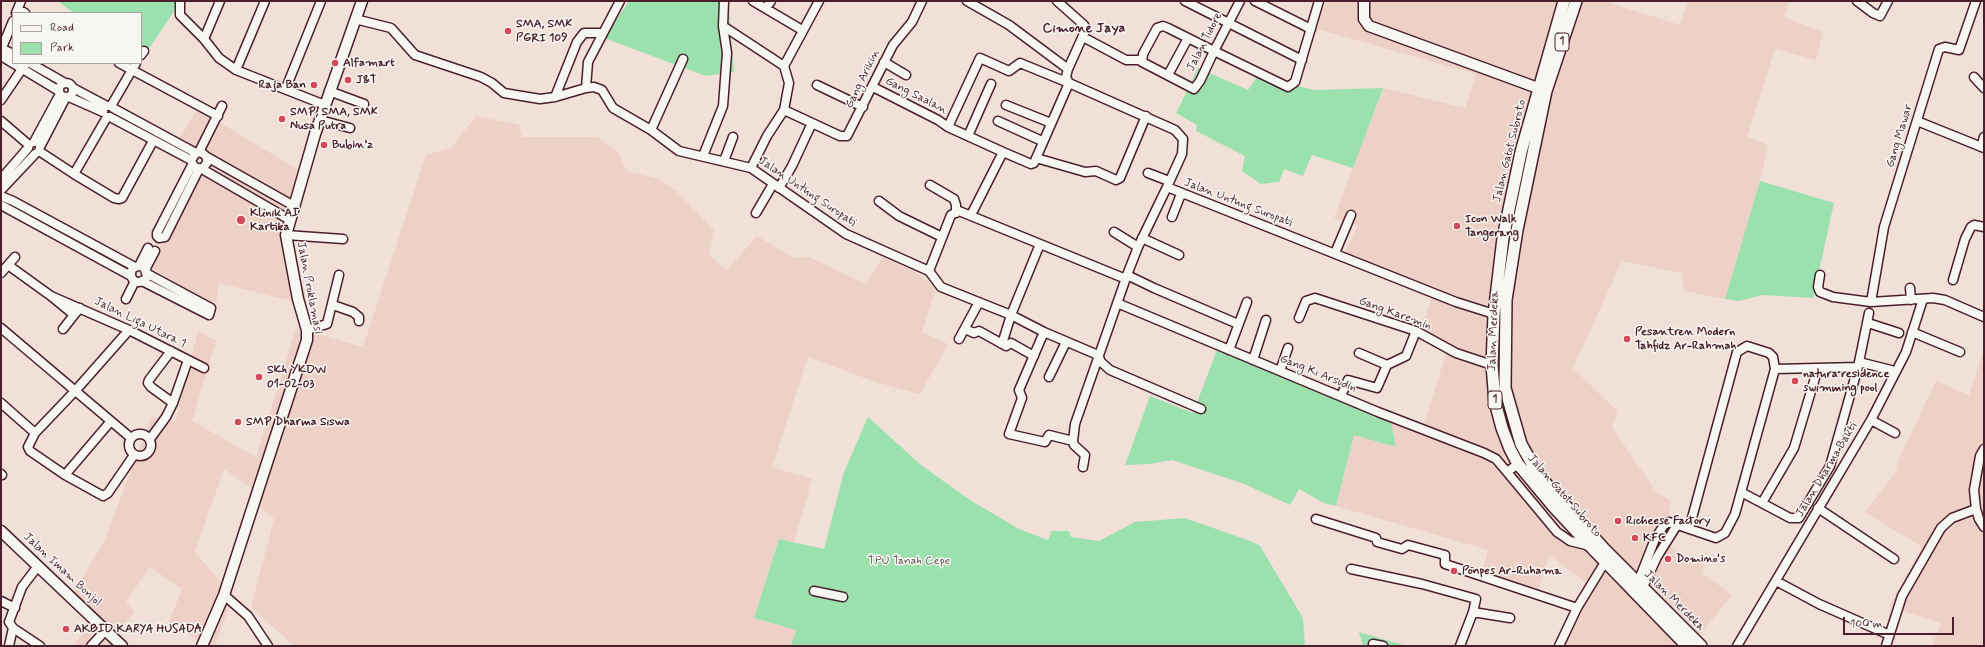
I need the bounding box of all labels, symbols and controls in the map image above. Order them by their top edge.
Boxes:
street label: Jalan Tidore [1184,10,1226,74]
legend [12,12,142,64]
place label: SMA, SMK PGRI 109 [516,17,572,45]
text: Road [50,20,74,36]
district label: Cimone Jaya [1043,21,1125,37]
marker: SMA, SMK PGRI 109 [503,26,513,36]
road number: 1 [1555,33,1569,51]
text: Park [50,40,74,56]
street label: Gang Arikin [843,47,883,111]
place label: Alfamart [343,56,395,70]
marker: Alfamart [330,58,340,68]
place label: J&T [356,73,377,87]
street label: Gang Saalan [883,74,949,118]
marker: J&T [343,75,353,85]
place label: Raja Ban [259,78,306,92]
marker: Raja Ban [309,80,319,90]
street label: Jalan Gatot Subroto [1490,98,1530,204]
street label: Gang Mawar [1884,103,1916,169]
place label: SMP, SMA, SMK Nusa Putra [290,105,378,133]
marker: SMP, SMA, SMK Nusa Putra [277,114,287,124]
place label: Bubin’z [332,138,373,152]
marker: Bubin’z [319,140,329,150]
street label: Jalan Untung Suropati [755,154,859,230]
street label: Jalan Untung Suropati [1182,176,1294,230]
place label: Klinik AI Kartika [250,206,299,234]
place label: Icon Walk Tangerang [1465,212,1519,240]
marker: Klinik AI Kartika [235,214,247,226]
marker: Icon Walk Tangerang [1452,221,1462,231]
street label: Jalan Proklamasi [293,241,325,335]
street label: Jalan Merdeka [1485,290,1503,372]
street label: Gang Karemin [1357,294,1433,334]
street label: Jalan Liga Utara 1 [92,295,188,351]
place label: Pesantren Modern Tahfidz Ar-Rahmah [1635,325,1736,353]
marker: Pesantren Modern Tahfidz Ar-Rahmah [1622,334,1632,344]
street label: Gang Ki Arsudin [1278,352,1358,396]
place label: SKh YKDW 01-02-03 [267,363,326,391]
place label: natura residence swimming pool [1803,367,1889,395]
marker: SKh YKDW 01-02-03 [254,372,264,382]
marker: natura residence swimming pool [1790,376,1800,386]
road number: 1 [1488,391,1502,409]
place label: SMP Dharma Siswa [246,415,350,429]
marker: SMP Dharma Siswa [233,417,243,427]
street label: Jalan Dharma Bakti [1793,420,1861,520]
street label: Jalan Gatot Subroto [1524,452,1604,540]
place label: Richeese Factory [1626,514,1710,528]
marker: Richeese Factory [1613,516,1623,526]
street label: Jalan Imam Bonjol [20,530,104,610]
place label: KFC [1643,531,1666,545]
marker: KFC [1630,533,1640,543]
place label: Domino's [1676,552,1725,566]
park label: TPU Tanah Cepe [868,554,950,568]
marker: Domino's [1663,554,1673,564]
place label: Ponpes Ar-Ruhama [1462,564,1562,578]
marker: Ponpes Ar-Ruhama [1449,566,1459,576]
street label: Jalan Merdeka [1640,567,1708,635]
scale bar [1845,609,1956,635]
text: 100 m [1850,616,1882,632]
place label: AKBID KARYA HUSADA [74,622,202,636]
marker: AKBID KARYA HUSADA [61,624,71,634]

